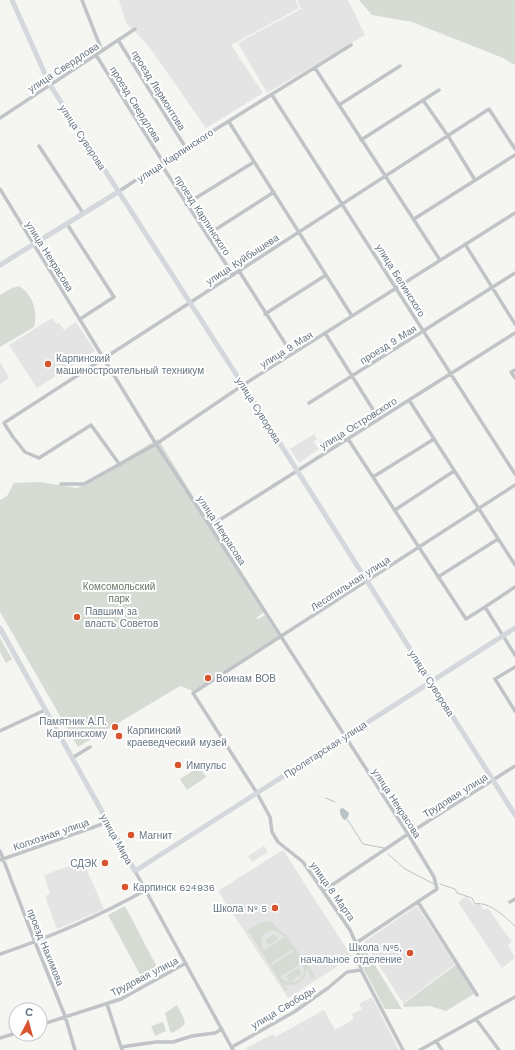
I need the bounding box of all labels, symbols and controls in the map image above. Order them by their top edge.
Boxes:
street label: улица Свердлова [26,40,101,94]
street label: проезд Лермонтова [130,48,188,133]
street label: проезд Свердлова [108,64,163,144]
street label: улица Суворова [57,102,108,172]
street label: улица Карпинского [135,126,216,184]
street label: проезд Карпинского [173,173,233,258]
street label: улица Некрасова [24,219,76,294]
street label: улица Куйбышева [204,232,281,287]
street label: улица Белинского [374,242,428,319]
street label: проезд 9 Мая [358,323,419,366]
street label: улица 9 Мая [258,329,315,370]
place label: Карпинский машиностроительный техникум [56,353,204,376]
marker: Карпинский машиностроительный техникум [43,359,53,369]
street label: улица Суворова [234,375,284,446]
street label: улица Островского [318,395,399,452]
street label: улица Некрасова [195,493,248,567]
street label: Лесопильная улица [309,553,392,613]
park label: Комсомольский парк [83,581,155,604]
place label: Павшим за власть Советов [85,606,158,629]
marker: Павшим за власть Советов [72,612,82,622]
street label: улица Суворова [407,648,457,719]
marker: Воинам ВОВ [203,673,213,683]
place label: Воинам ВОВ [216,673,276,684]
place label: Памятник А.П. Карпинскому [39,716,107,739]
street label: Пролетарская улица [282,718,369,780]
marker: Памятник А.П. Карпинскому [110,722,120,732]
place label: Карпинский краеведческий музей [127,725,227,748]
marker: Карпинский краеведческий музей [114,731,124,741]
marker: Импульс [173,760,183,770]
place label: Импульс [186,760,226,771]
street label: улица Некрасова [370,766,423,840]
street label: Трудовая улица [421,771,490,820]
street label: улица Мира [98,812,135,867]
street label: Колхозная улица [12,816,91,853]
marker: Магнит [126,830,136,840]
place label: Магнит [139,830,173,841]
place label: СДЭК [70,858,97,869]
marker: СДЭК [100,858,110,868]
street label: улица 8 Марта [308,860,357,923]
marker: Карпинск 624936 [120,882,130,892]
place label: Карпинск 624936 [133,882,215,893]
place label: Школа № 5 [213,903,267,914]
marker: Школа № 5 [270,903,280,913]
street label: проезд Нахимова [25,907,66,988]
place label: Школа №5, начальное отделение [301,942,402,965]
marker: Школа №5, начальное отделение [405,948,415,958]
street label: Трудовая улица [109,955,180,998]
street label: улица Свободы [249,984,317,1031]
north arrow [8,1002,48,1042]
text: С [24,1006,34,1019]

